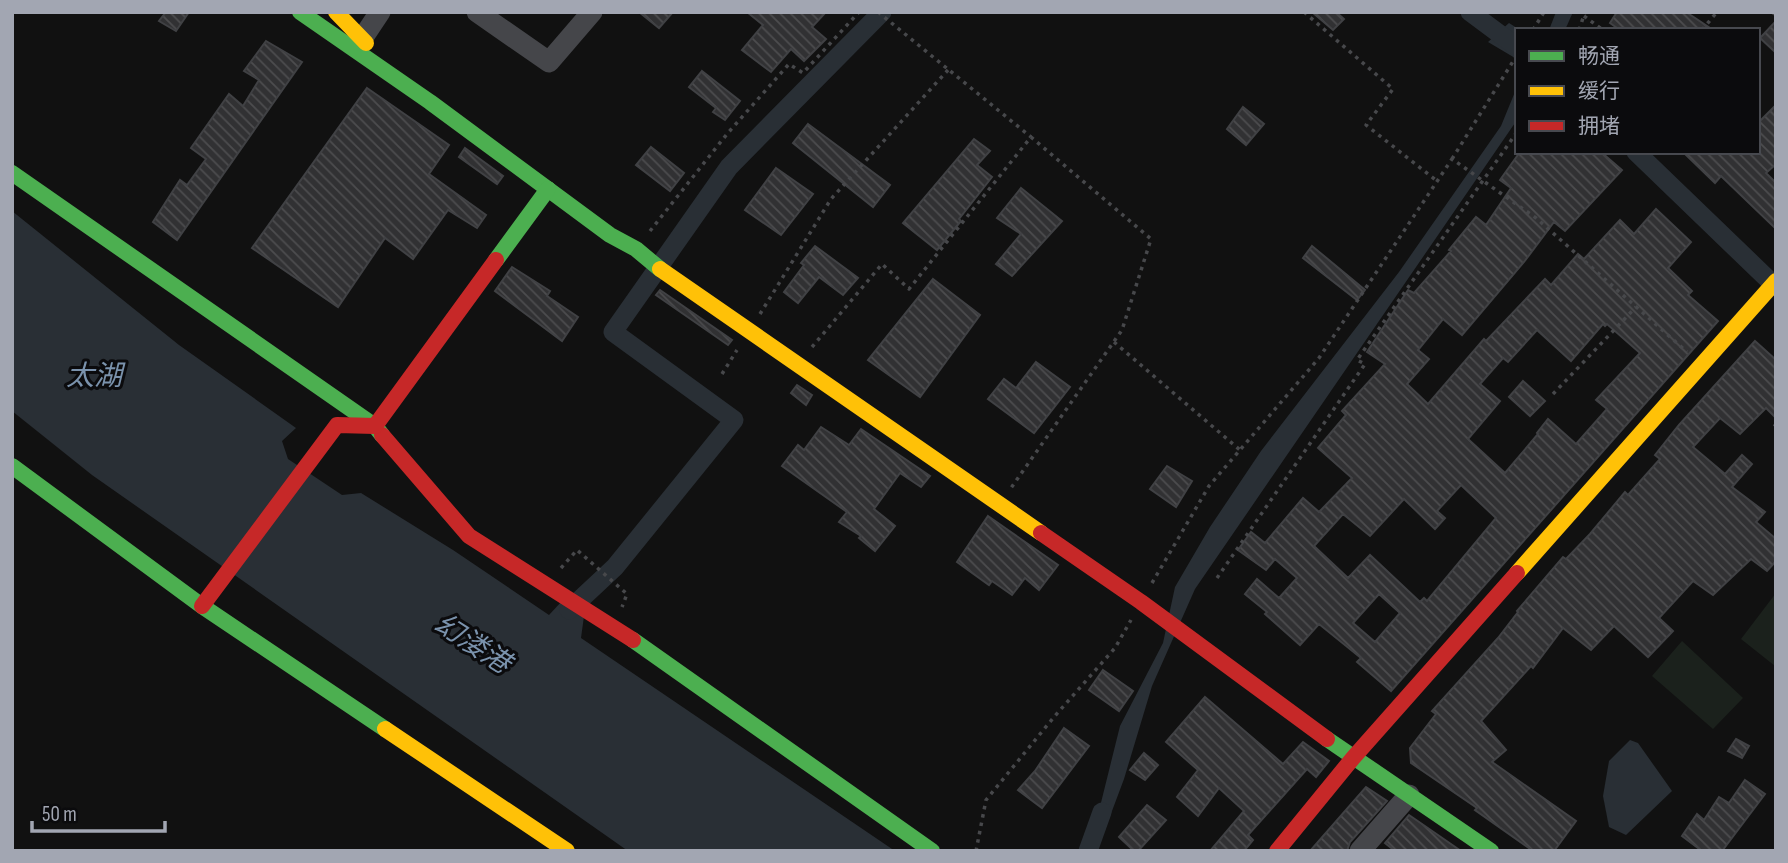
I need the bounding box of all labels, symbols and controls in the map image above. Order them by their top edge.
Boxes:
legend [1515,28,1760,154]
text: 畅通 [1578,44,1620,69]
text: 缓行 [1578,79,1620,104]
text: 拥堵 [1578,114,1620,139]
water label: 太湖 [66,360,126,393]
water label: 幻溇港 [428,607,520,683]
scale bar [32,790,164,834]
text: 50 m [42,802,77,827]

